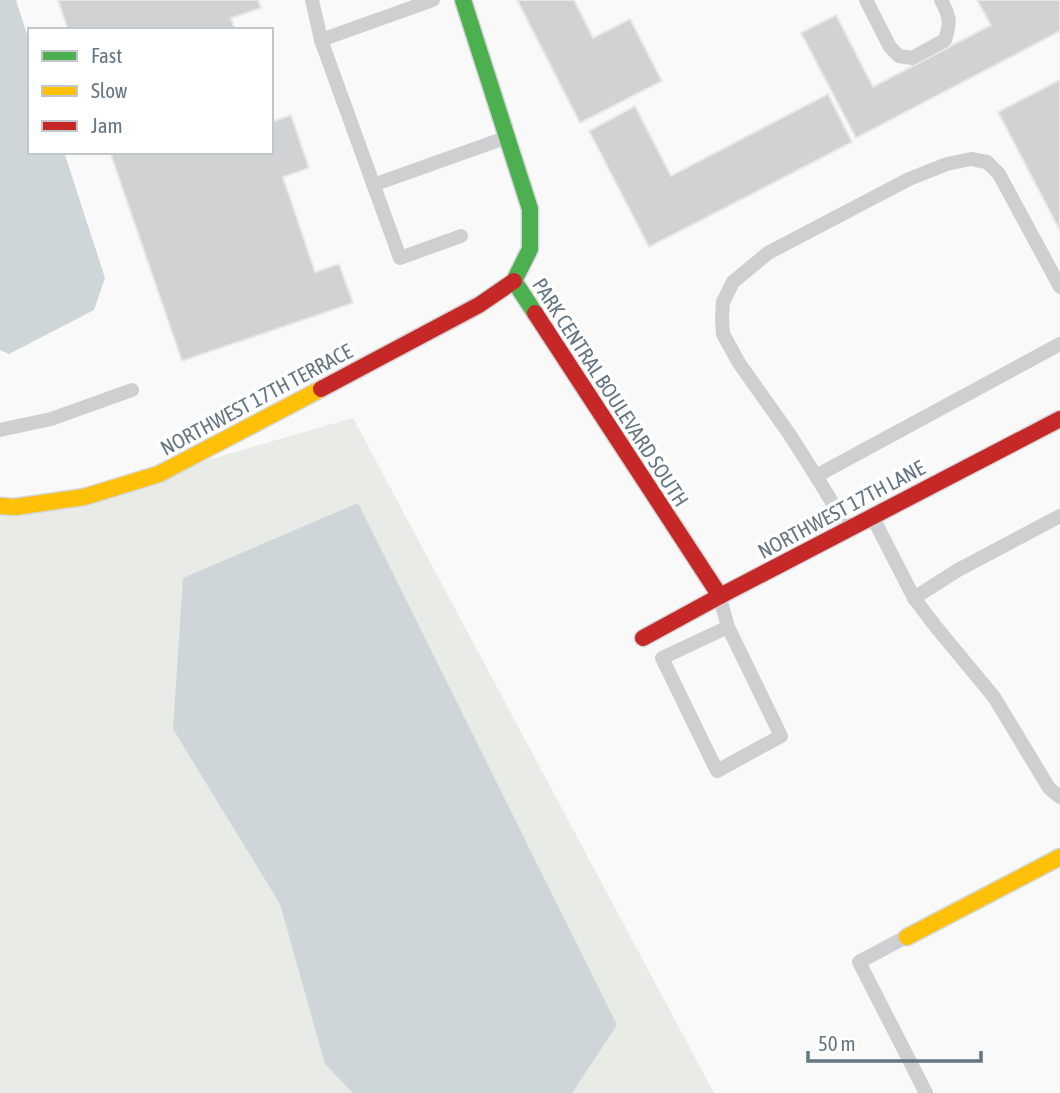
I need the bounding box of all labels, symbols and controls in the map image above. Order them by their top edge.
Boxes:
legend [28,28,273,154]
text: Fast [91,43,122,67]
text: Slow [91,78,128,102]
text: Jam [91,113,123,137]
street label: PARK CENTRAL BOULEVARD SOUTH [528,273,694,511]
street label: NORTHWEST 17TH TERRACE [156,338,356,460]
street label: NORTHWEST 17TH LANE [753,455,929,563]
scale bar [808,1020,981,1064]
text: 50 m [818,1031,856,1055]

